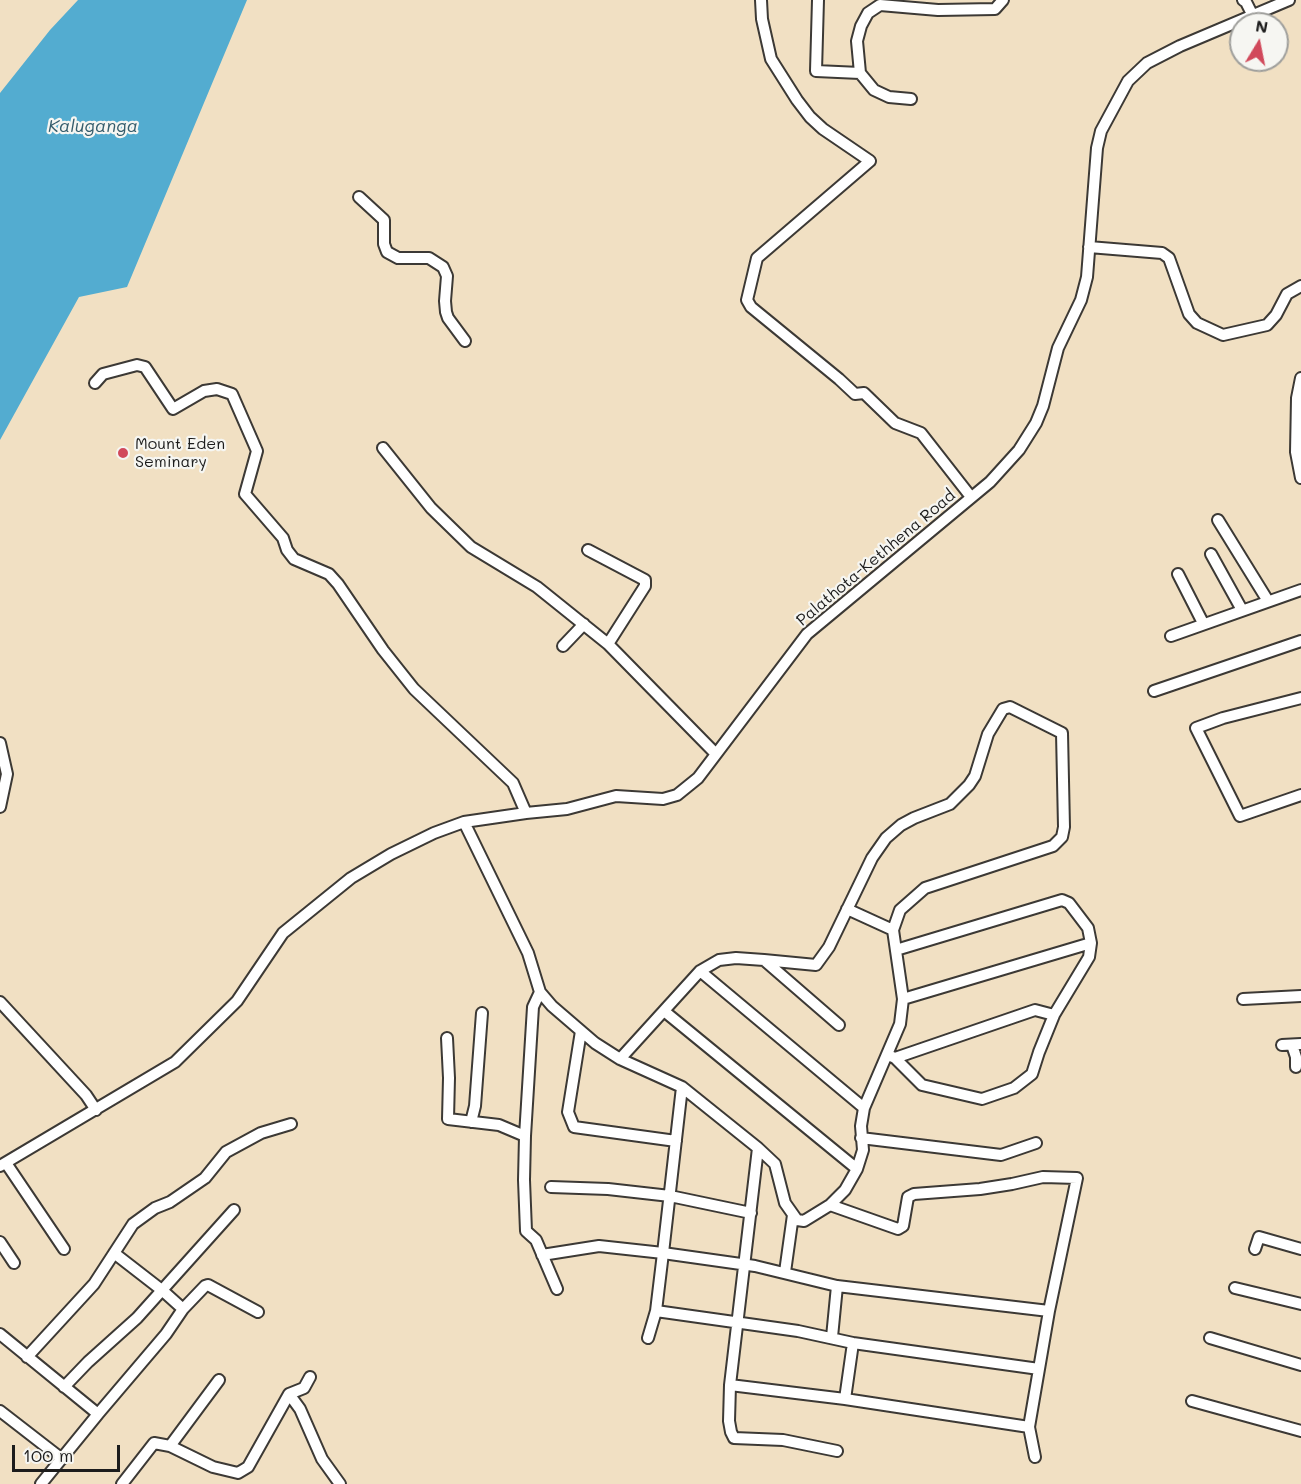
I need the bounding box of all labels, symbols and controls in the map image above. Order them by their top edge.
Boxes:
north arrow [1229,12,1289,72]
text: N [1254,14,1270,37]
water label: Kaluganga [48,115,138,137]
place label: Mount Eden Seminary [135,434,225,472]
marker: Mount Eden Seminary [116,446,130,460]
street label: Palathota-Kethhena Road [793,486,959,630]
scale bar [15,1433,123,1471]
text: 100 m [23,1443,73,1467]

